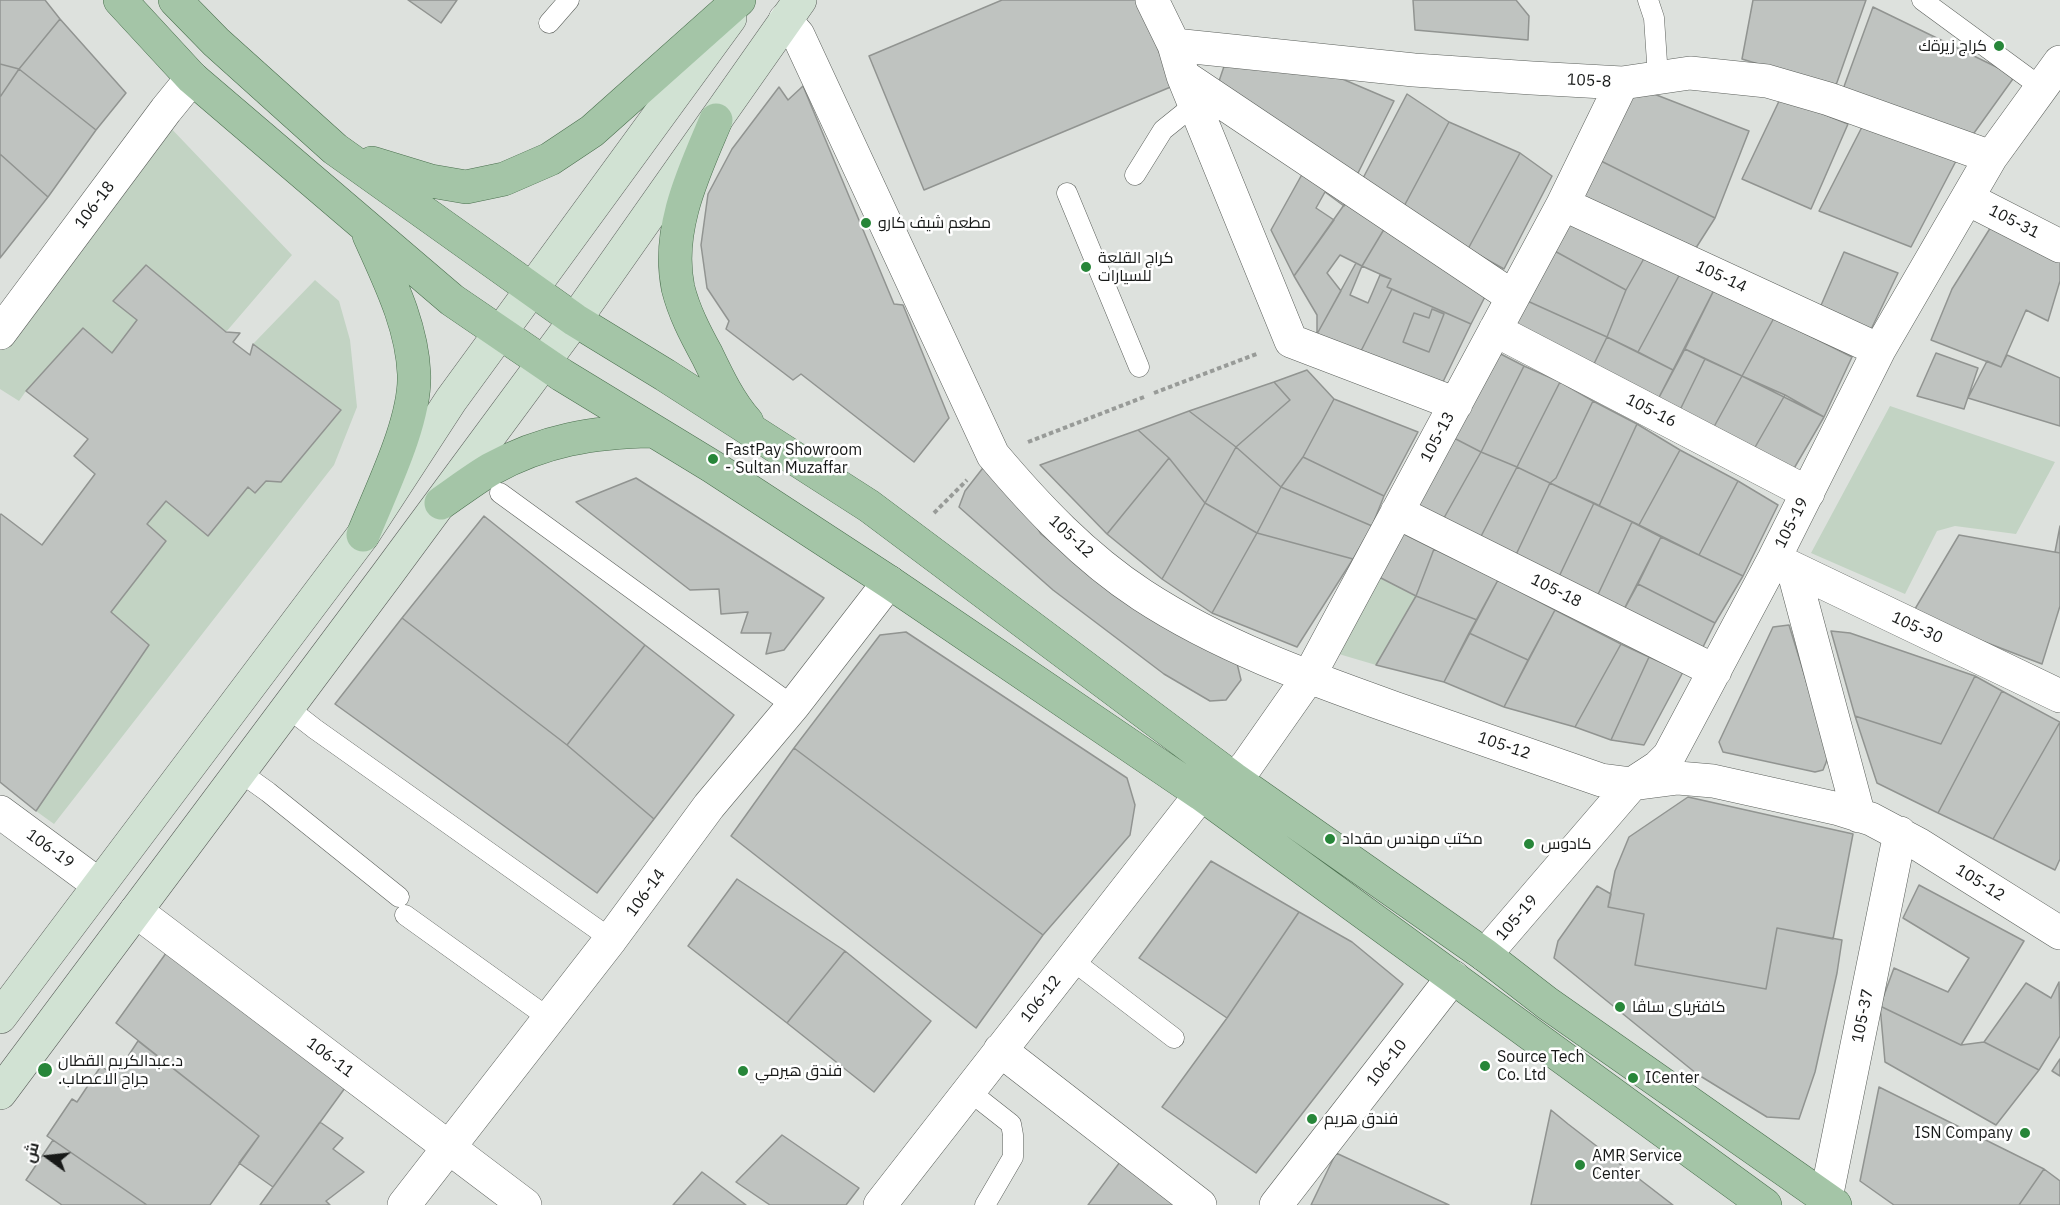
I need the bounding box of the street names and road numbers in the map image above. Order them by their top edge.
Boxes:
street label: 105-8 [1566,70,1612,92]
street label: 106-18 [71,178,119,232]
street label: 105-31 [1985,201,2043,243]
street label: 105-14 [1692,257,1750,297]
street label: 105-16 [1622,390,1680,432]
street label: 105-13 [1417,408,1459,466]
street label: 105-19 [1771,494,1813,552]
street label: 105-12 [1045,511,1097,563]
street label: 105-18 [1527,570,1585,612]
street label: 105-30 [1888,608,1946,648]
street label: 105-12 [1475,728,1533,764]
street label: 106-19 [22,825,78,873]
street label: 105-12 [1952,860,2008,906]
street label: 106-14 [622,865,670,921]
street label: 105-19 [1492,891,1542,945]
street label: 106-12 [1017,972,1065,1026]
street label: 105-37 [1848,987,1878,1045]
street label: 106-11 [303,1034,357,1082]
street label: 106-10 [1363,1036,1411,1090]

